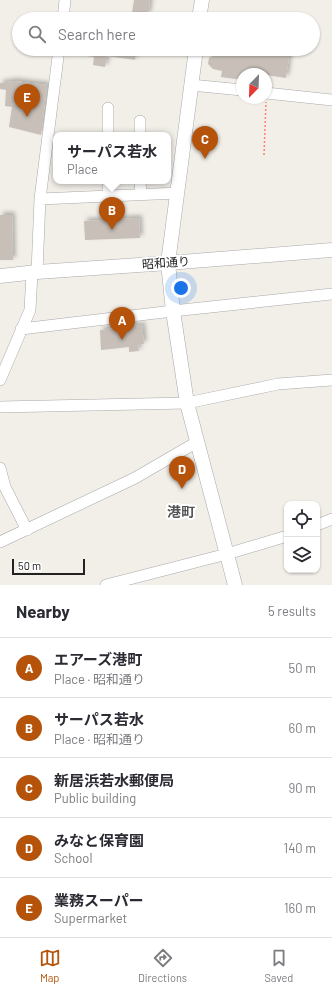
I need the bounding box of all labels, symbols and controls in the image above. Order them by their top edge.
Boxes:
search box [12,12,320,56]
icon: search [26,23,48,45]
text: Search here [58,25,136,43]
north arrow [236,68,272,104]
pin: E [14,84,40,117]
pin: C [192,126,218,159]
popup [53,132,171,184]
text: サーパス若水 [67,142,157,160]
text: Place [67,161,98,177]
pin: B [99,197,125,230]
street label: 昭和通り [141,253,190,271]
your location [171,278,191,298]
pin: A [109,307,135,340]
pin: D [169,456,195,489]
map controls [284,501,320,573]
button: locate [284,501,320,537]
district label: 港町 [167,503,195,520]
button: layers [284,537,320,573]
scale bar [12,557,85,576]
text: 50 m [18,559,41,572]
text: Nearby [16,601,70,621]
text: 5 results [268,603,316,619]
text: エアーズ港町 [54,650,142,668]
text: A [25,660,33,676]
text: 50 m [289,660,316,676]
text: Place · 昭和通り [54,671,145,687]
text: サーパス若水 [54,710,144,728]
text: B [25,720,33,736]
text: 60 m [289,720,316,736]
text: Place · 昭和通り [54,731,145,747]
text: 新居浜若水郵便局 [54,771,174,789]
text: C [25,780,33,796]
text: 90 m [289,780,316,796]
text: Public building [54,790,136,806]
text: みなと保育園 [54,831,144,849]
text: D [25,840,33,856]
text: 140 m [284,840,316,856]
text: School [54,850,92,866]
text: 業務スーパー [54,891,144,909]
text: E [25,900,33,916]
text: 160 m [284,900,316,916]
text: Supermarket [54,910,127,926]
tab: Map [39,947,61,984]
tab: Directions [138,947,187,984]
tab: Saved [264,947,293,984]

